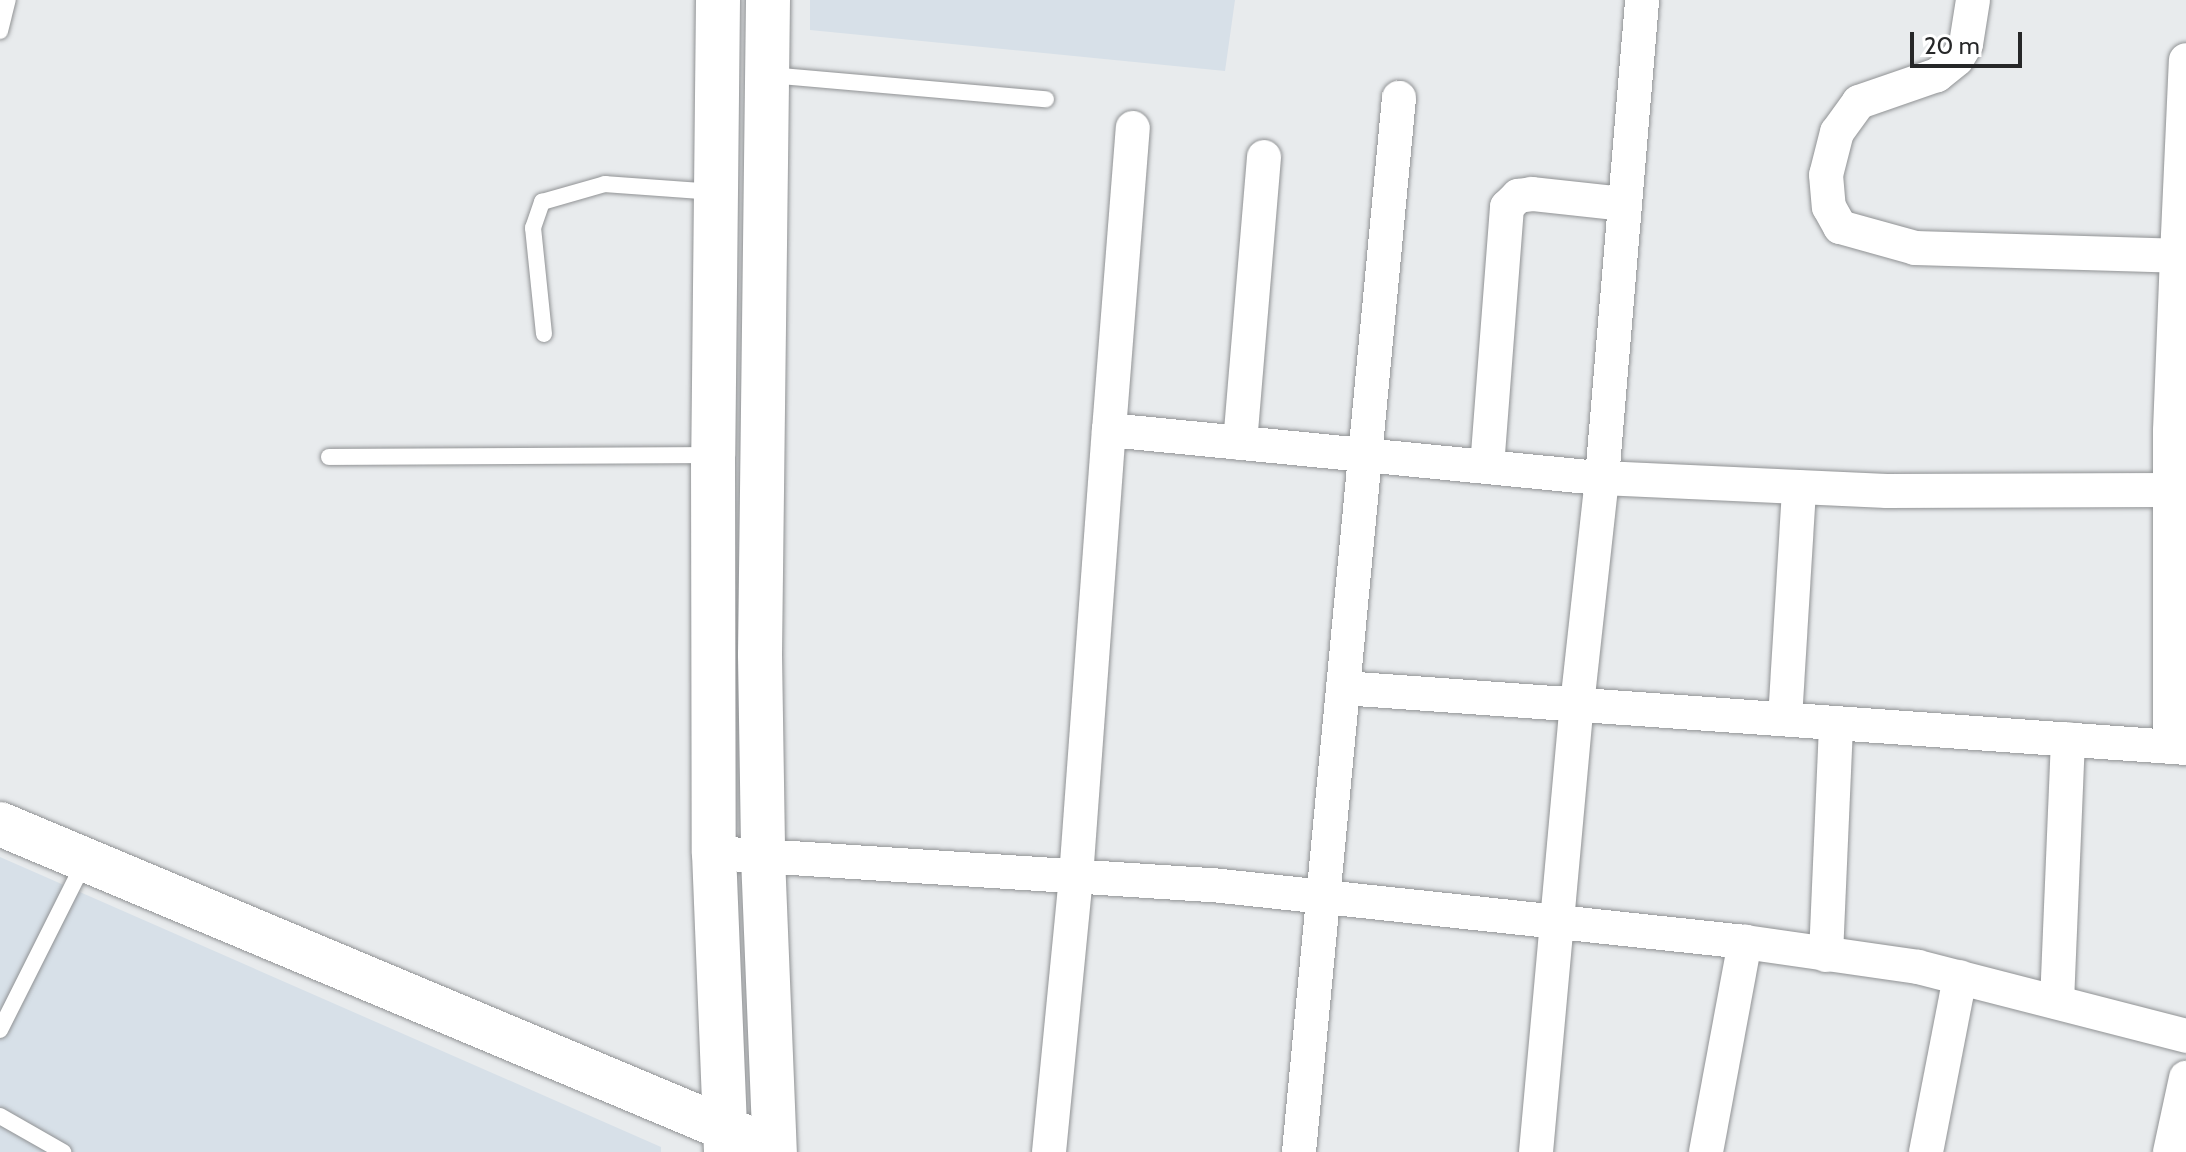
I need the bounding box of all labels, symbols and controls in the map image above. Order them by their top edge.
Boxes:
scale bar [1914,16,2026,66]
text: 20 m [1924,31,1980,60]

